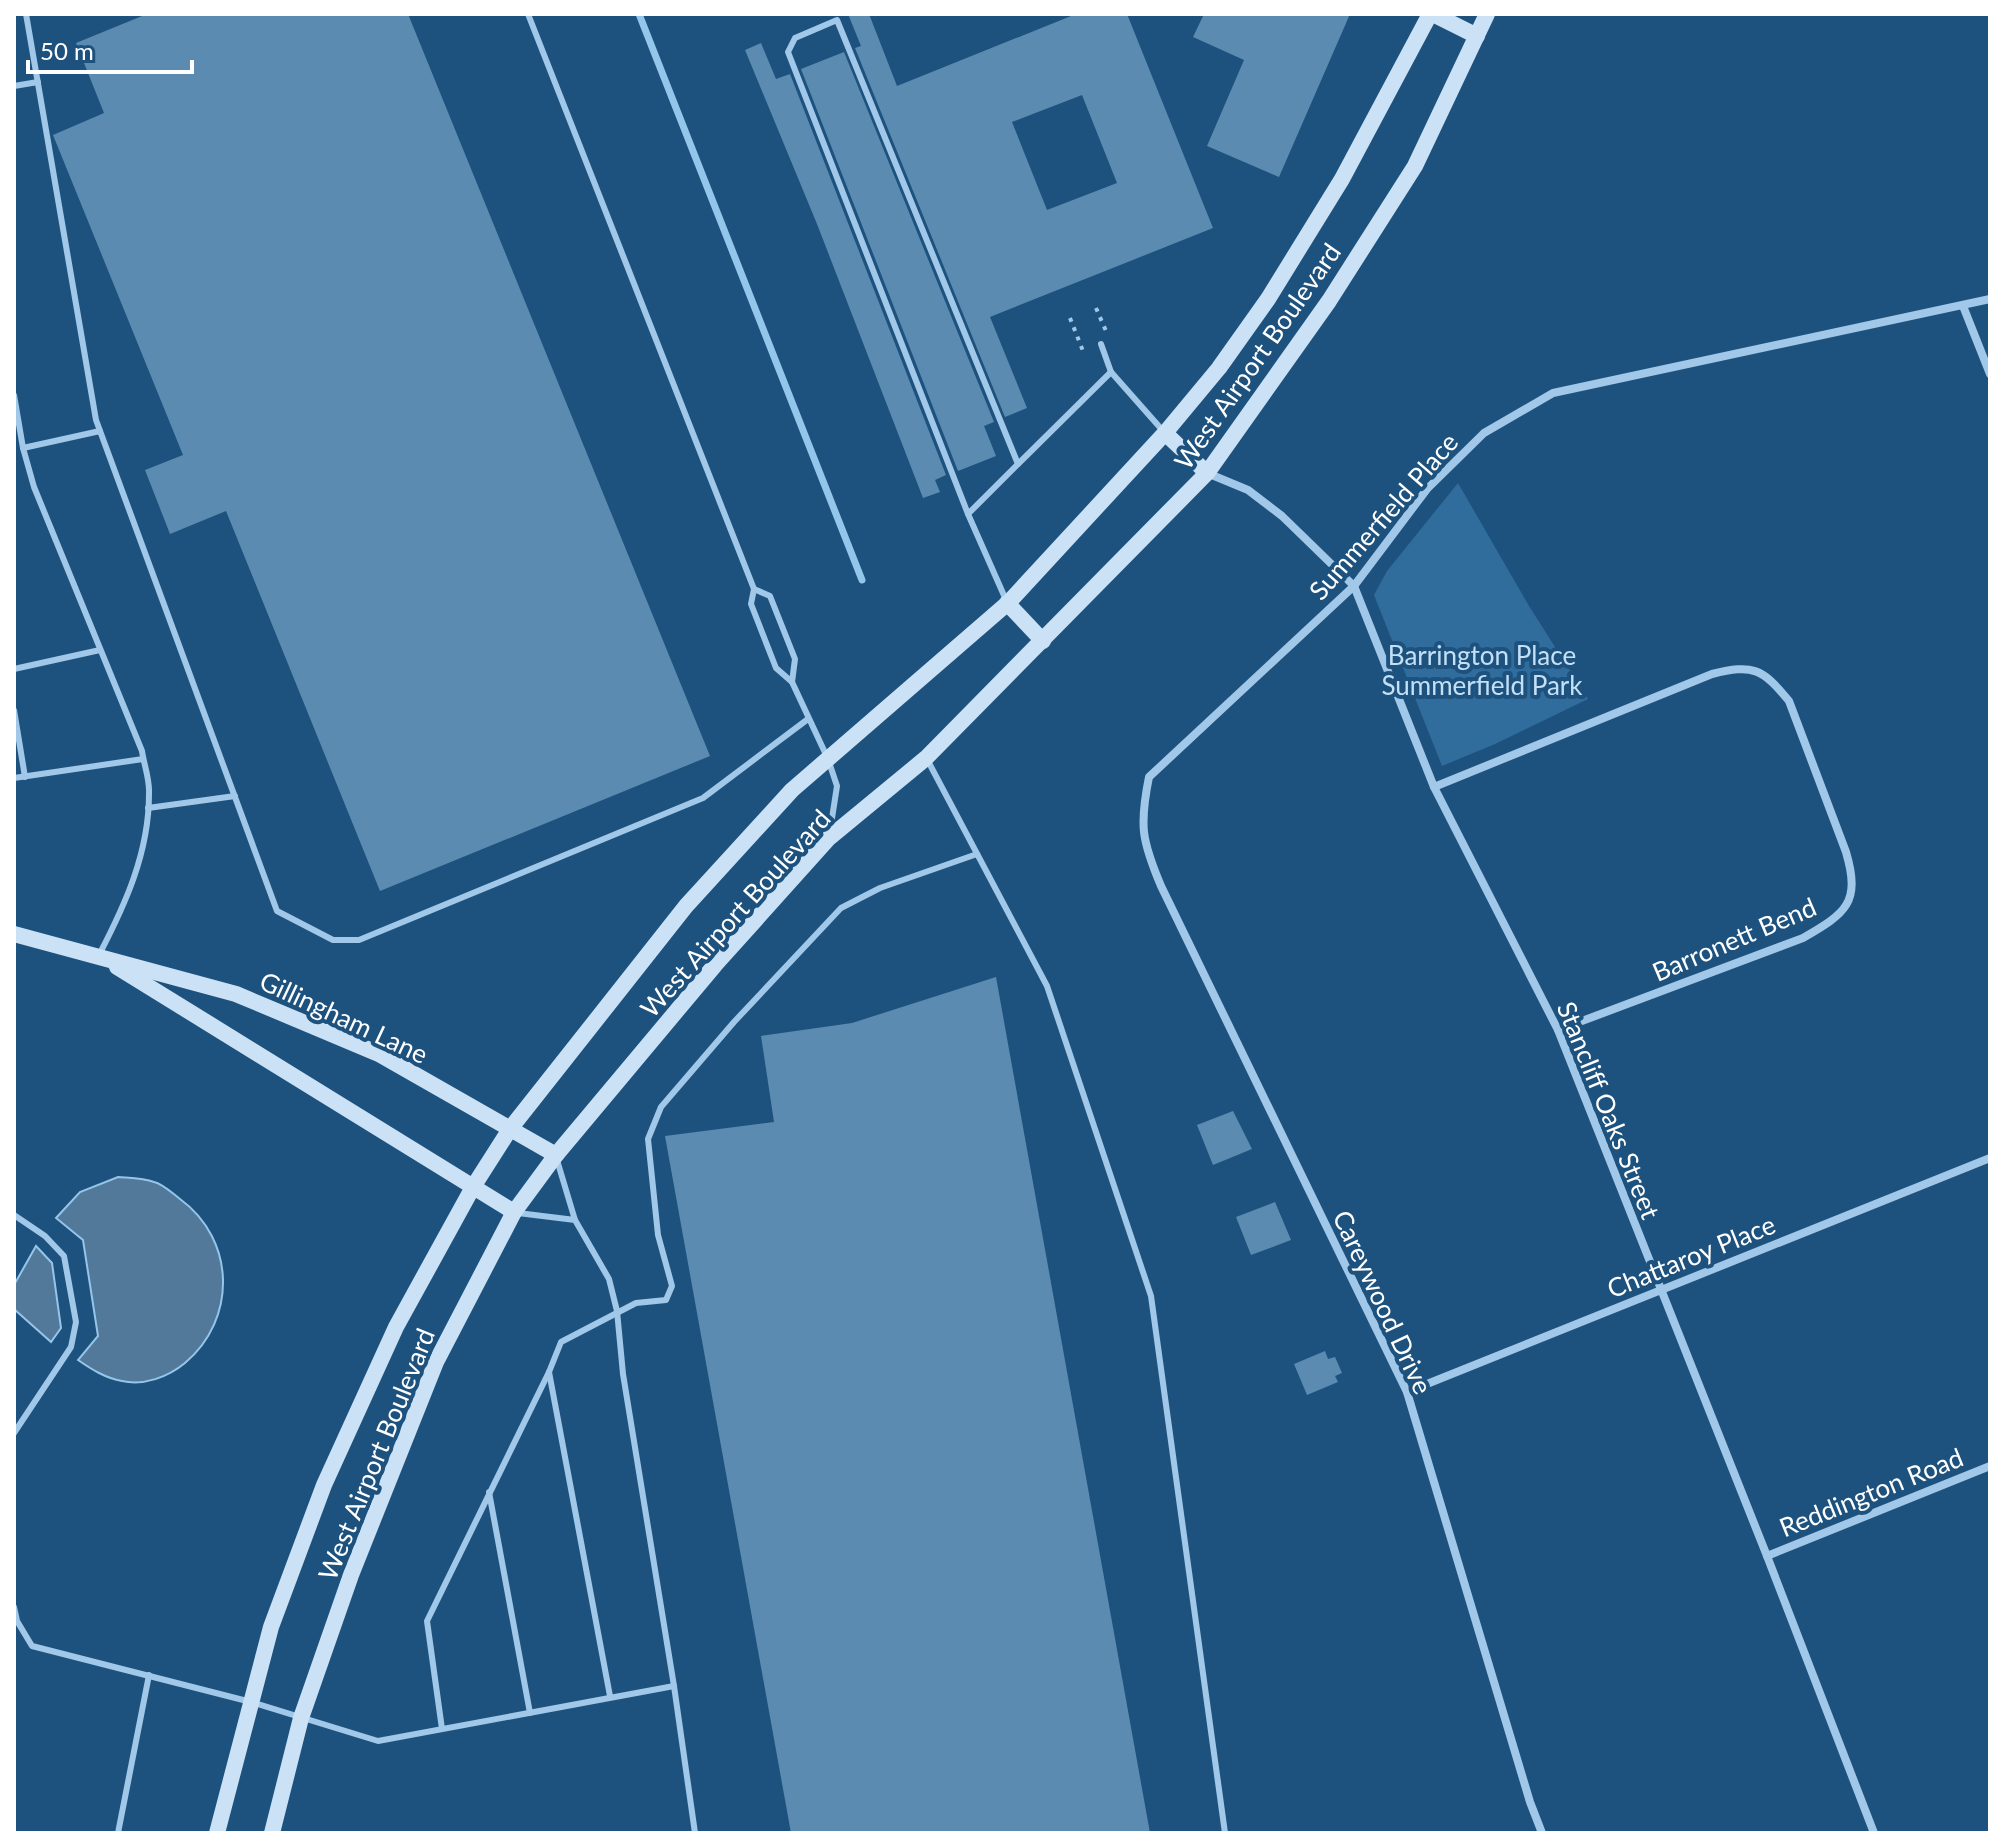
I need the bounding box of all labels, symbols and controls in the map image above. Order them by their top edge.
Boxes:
scale bar [28,24,192,74]
text: 50 m [40,36,94,65]
street label: West Airport Boulevard [1167,237,1347,475]
street label: Summerfield Place [1302,426,1464,606]
park label: Barrington Place Summerfield Park [1381,639,1583,701]
street label: West Airport Boulevard [633,803,837,1023]
street label: Barronett Bend [1647,890,1821,988]
street label: Gillingham Lane [255,964,433,1070]
street label: Stancliff Oaks Street [1551,997,1667,1224]
street label: Careywood Drive [1326,1205,1440,1399]
street label: Chattaroy Place [1602,1208,1780,1304]
street label: West Airport Boulevard [311,1324,441,1584]
street label: Reddington Road [1774,1441,1968,1543]

